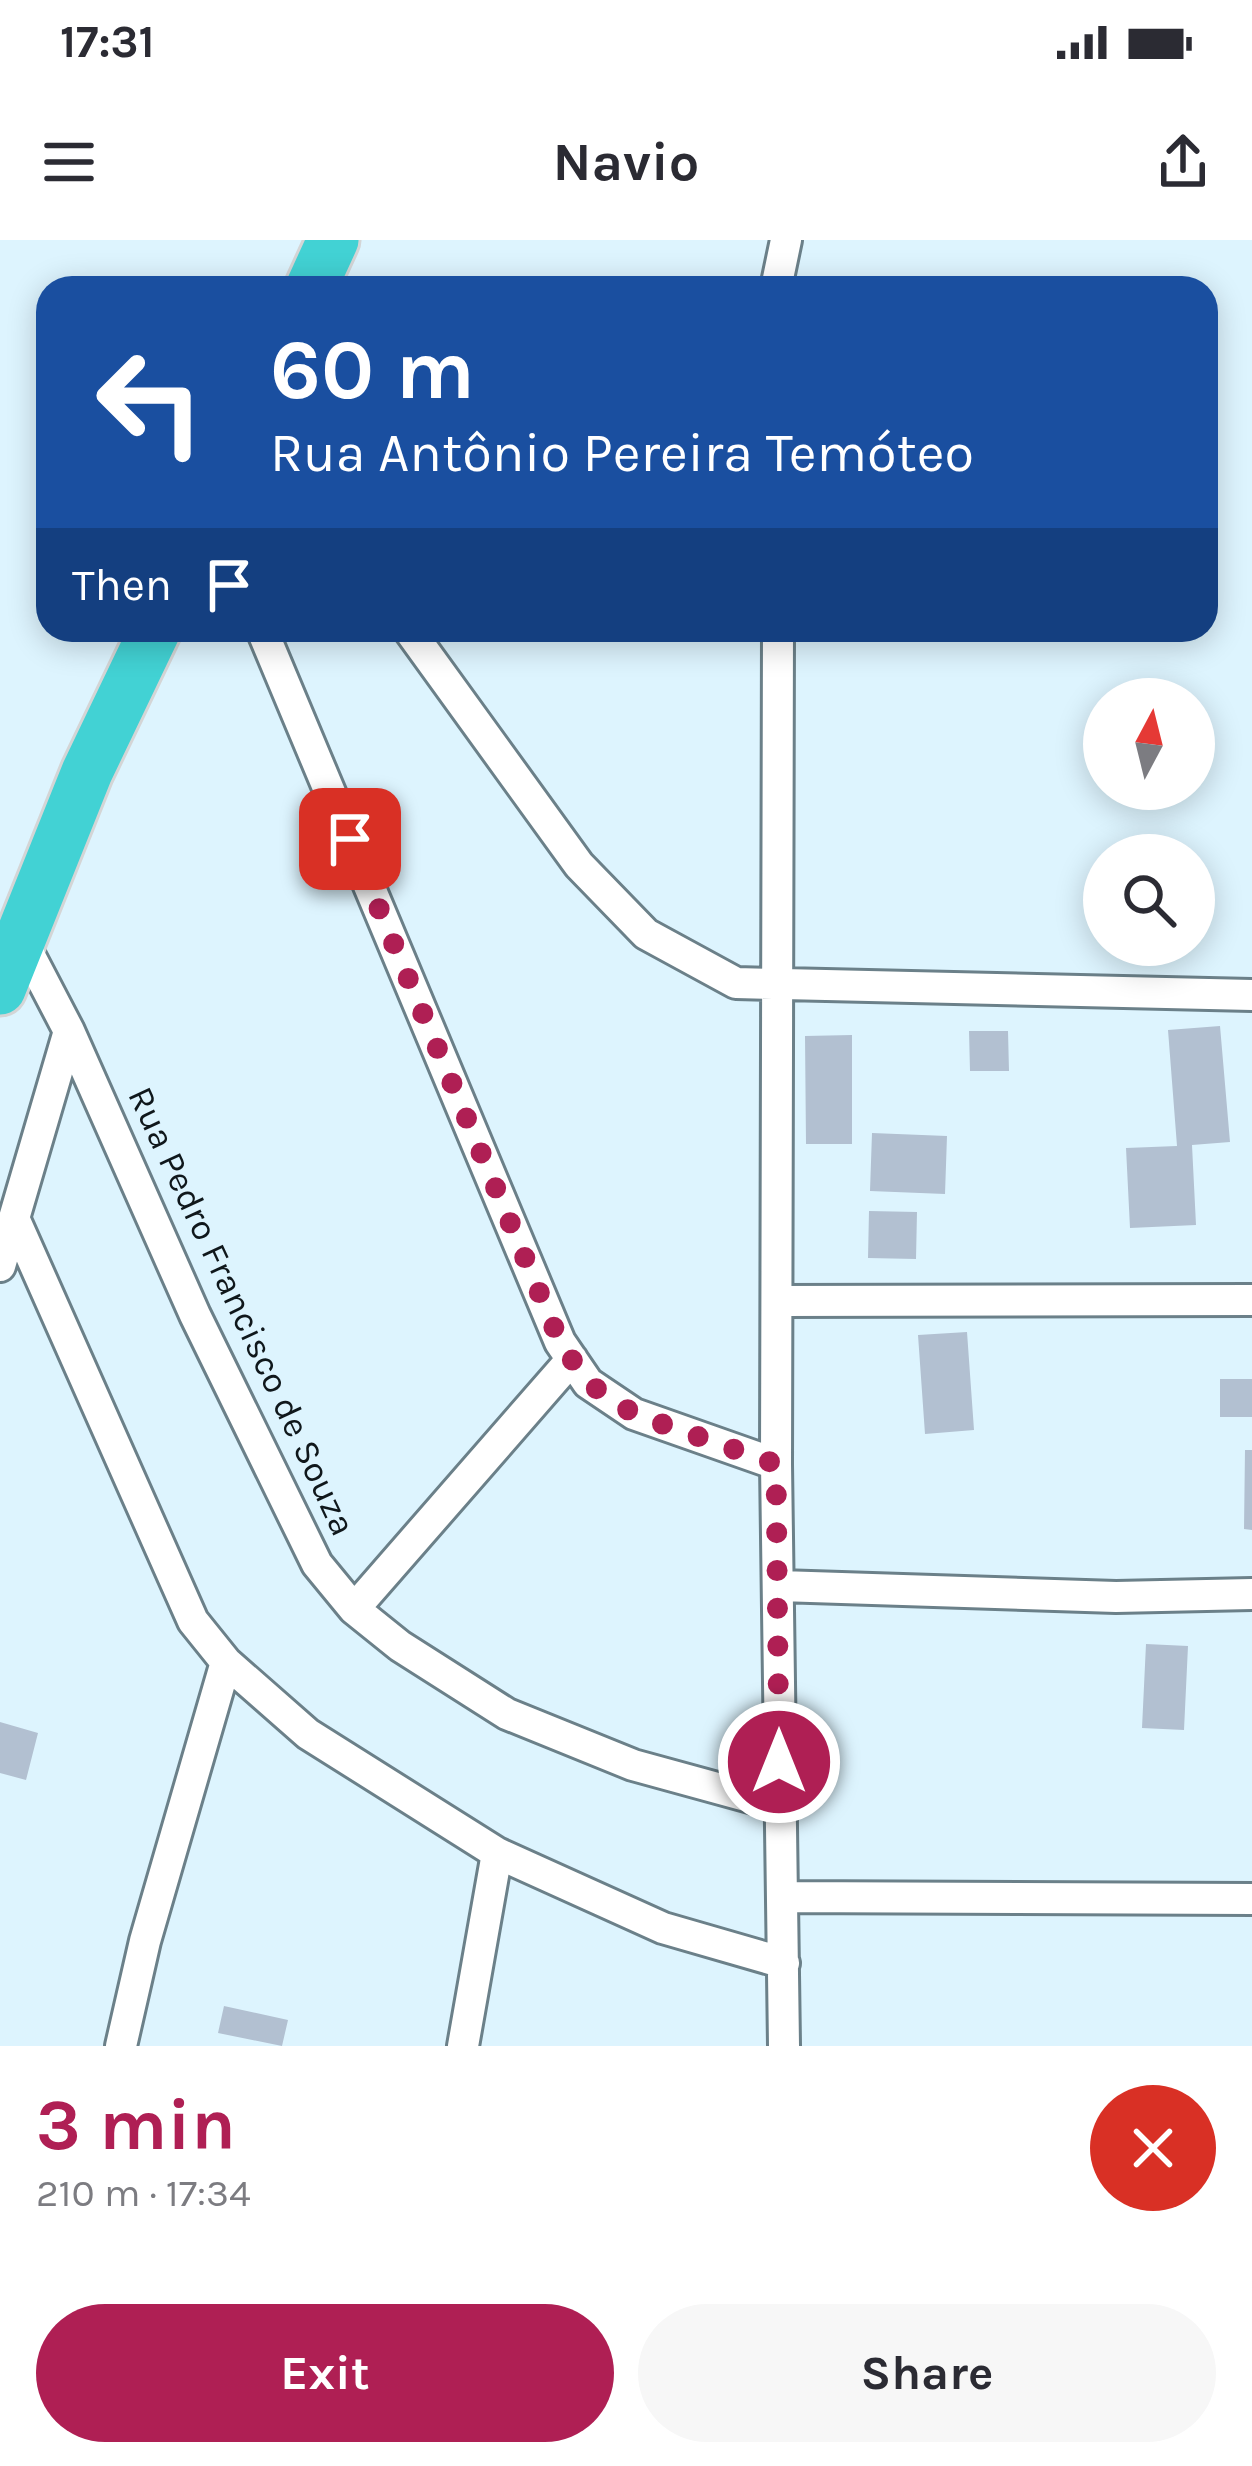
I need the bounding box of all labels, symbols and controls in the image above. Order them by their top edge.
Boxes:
text: 17:31 [60,16,155,68]
icon: menu [36,129,102,195]
icon: share [1150,129,1216,195]
text: Navio [553,130,699,194]
text: 60 m [270,321,475,419]
icon: left [72,324,228,480]
text: Rua Antônio Pereira Temóteo [270,421,974,485]
icon: arrive [196,552,262,618]
text: Then [72,559,172,611]
north arrow [1083,678,1215,810]
map controls [1083,678,1215,966]
pin [299,788,401,890]
icon: arrive [317,806,383,872]
button: search [1083,834,1215,966]
street label: Rua Pedro Francisco de Souza [119,1080,365,1542]
position arrow [716,1699,842,1825]
text: 3 min [36,2083,236,2167]
button: close [1090,2085,1216,2211]
text: 210 m · 17:34 [36,2170,251,2216]
button: Exit [36,2304,614,2442]
button: Share [638,2304,1216,2442]

